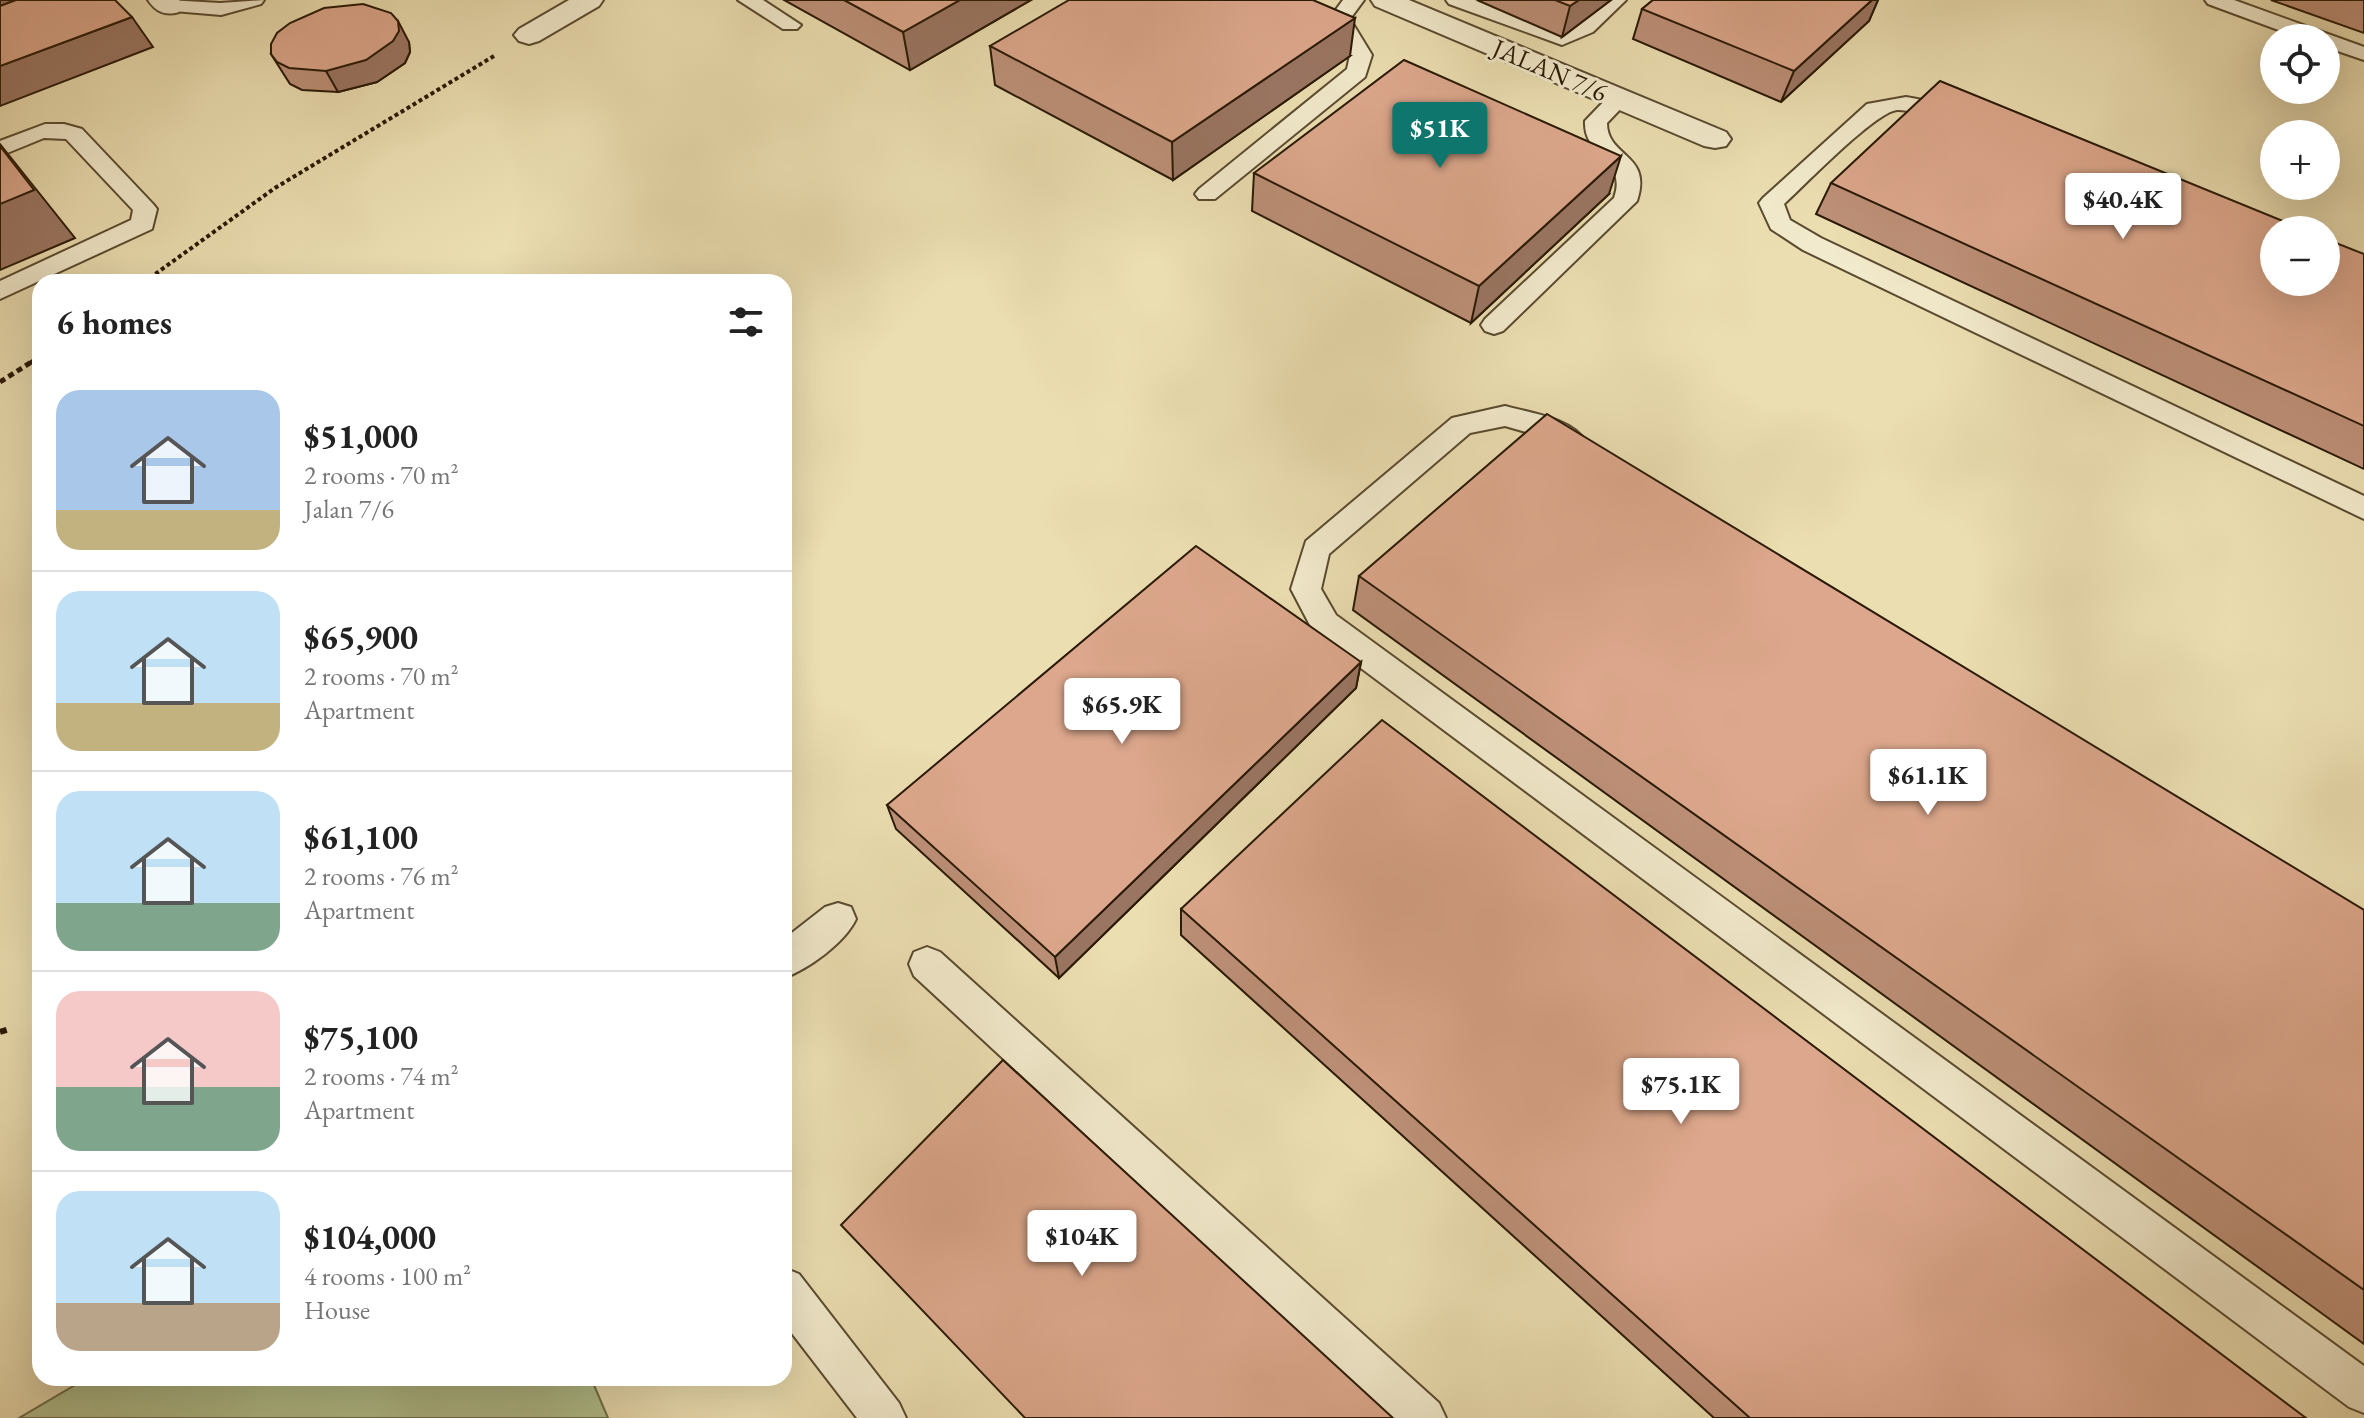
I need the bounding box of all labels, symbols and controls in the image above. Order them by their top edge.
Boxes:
map controls [2260,24,2340,296]
button: locate [2260,24,2340,104]
street label: JALAN 7/6 [1486,30,1612,109]
pin: $51K [1393,102,1487,170]
text: $51K [1410,111,1470,145]
button: + [2260,120,2340,200]
pin: $40.4K [2058,173,2188,241]
text: $40.4K [2083,182,2163,216]
button: − [2260,216,2340,296]
text: 6 homes [56,300,172,344]
icon: filters [724,300,768,344]
text: $51,000 [304,414,418,458]
icon: home [120,422,216,518]
text: 2 rooms · 70 m² [304,458,459,492]
text: Jalan 7/6 [304,492,394,526]
text: $65,900 [304,615,418,659]
icon: home [120,623,216,719]
text: 2 rooms · 70 m² [304,659,459,693]
pin: $65.9K [1057,678,1187,746]
text: $65.9K [1082,687,1162,721]
text: Apartment [304,693,414,727]
pin: $61.1K [1863,749,1993,817]
text: $61.1K [1888,758,1968,792]
text: $61,100 [304,815,418,859]
icon: home [120,823,216,919]
text: 2 rooms · 76 m² [304,859,459,893]
text: Apartment [304,893,414,927]
text: $75,100 [304,1015,418,1059]
icon: home [120,1023,216,1119]
pin: $75.1K [1616,1058,1746,1126]
text: 2 rooms · 74 m² [304,1059,459,1093]
text: $75.1K [1641,1067,1721,1101]
text: Apartment [304,1093,414,1127]
pin: $104K [1026,1210,1138,1278]
text: $104,000 [304,1215,436,1259]
text: $104K [1045,1219,1119,1253]
icon: home [120,1223,216,1319]
text: 4 rooms · 100 m² [304,1259,471,1293]
text: House [304,1293,370,1327]

